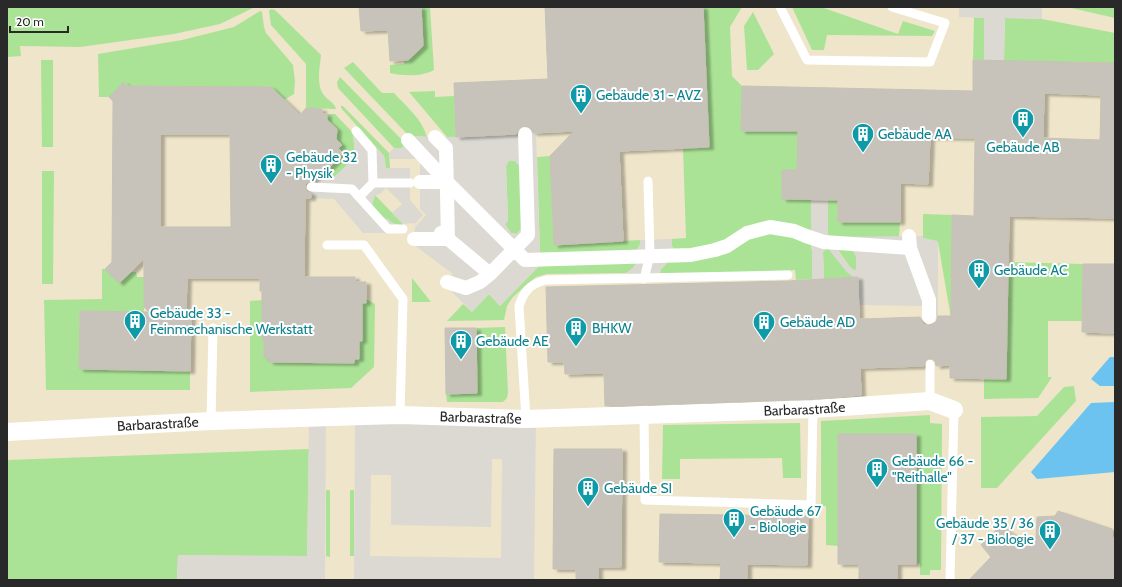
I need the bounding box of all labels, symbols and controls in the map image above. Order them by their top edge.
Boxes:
scale bar [10,8,68,34]
text: 20 m [16,14,44,29]
building icon: Gebäude 31 - AVZ [568,82,594,115]
place label: Gebäude 31 - AVZ [596,86,701,104]
building icon: Gebäude AB [1010,106,1036,139]
building icon: Gebäude AA [850,121,876,154]
place label: Gebäude AA [878,125,952,143]
place label: Gebäude AB [986,138,1060,156]
place label: Gebäude 32 - Physik [286,148,357,182]
building icon: Gebäude 32 - Physik [258,152,284,185]
building icon: Gebäude AC [966,257,992,290]
place label: Gebäude AC [994,261,1068,279]
place label: Gebäude 33 - Feinmechanische Werkstatt [150,304,313,338]
building icon: Gebäude 33 - Feinmechanische Werkstatt [122,308,148,341]
building icon: Gebäude AD [751,309,777,342]
place label: Gebäude AD [780,313,855,331]
building icon: BHKW [563,315,589,348]
place label: BHKW [592,319,632,337]
building icon: Gebäude AE [448,328,474,361]
place label: Gebäude AE [476,332,549,350]
street label: Barbarastraße [763,398,846,420]
street label: Barbarastraße [439,407,522,428]
street label: Barbarastraße [116,413,199,435]
place label: Gebäude 66 - "Reithalle" [892,452,973,486]
building icon: Gebäude 66 - "Reithalle" [864,456,890,489]
building icon: Gebäude SI [575,475,601,508]
place label: Gebäude SI [604,479,672,497]
place label: Gebäude 67 - Biologie [750,502,821,536]
building icon: Gebäude 67 - Biologie [721,506,747,539]
place label: Gebäude 35 / 36 / 37 - Biologie [936,514,1034,548]
building icon: Gebäude 35 / 36 / 37 - Biologie [1037,518,1063,551]

